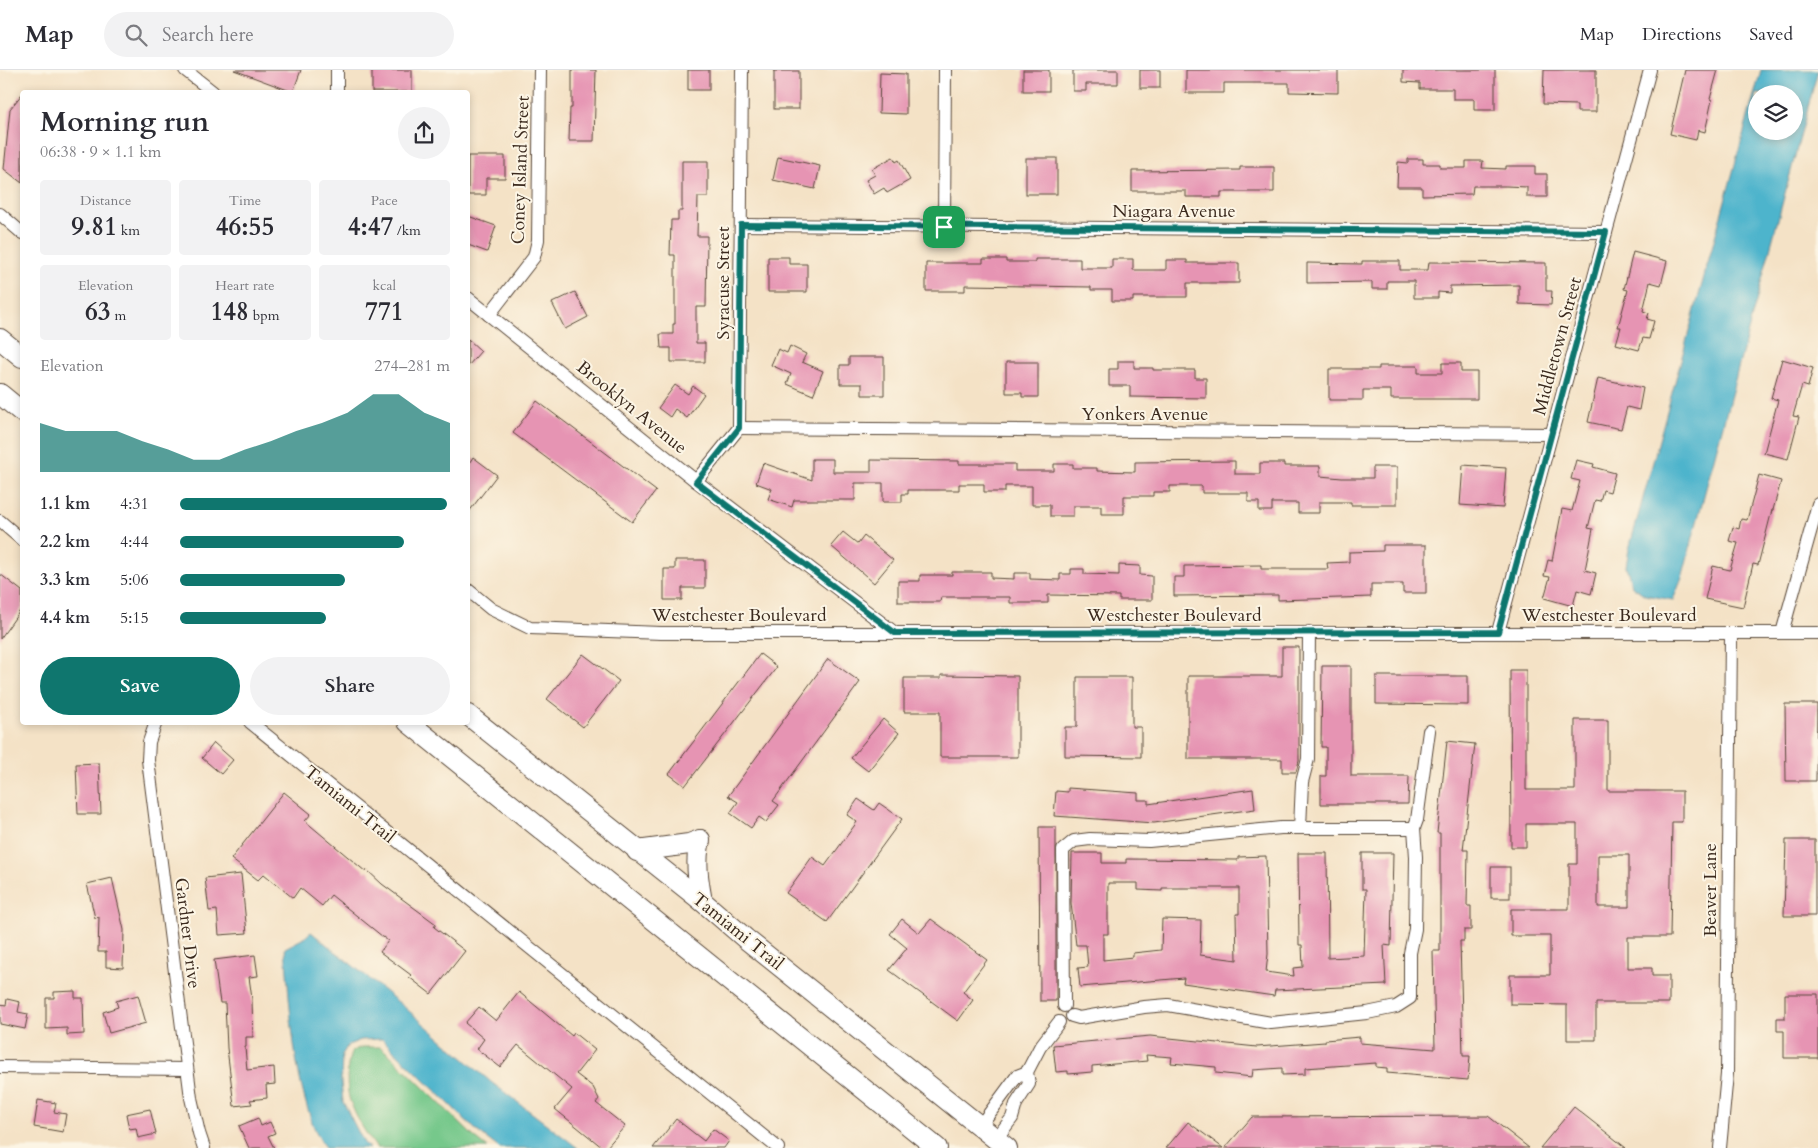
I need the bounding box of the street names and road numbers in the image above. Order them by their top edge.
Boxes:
street label: Coney Island Street [505,95,536,245]
street label: Niagara Avenue [1112,199,1236,224]
street label: Syracuse Street [711,226,736,340]
street label: Middletown Street [1527,274,1588,418]
street label: Brooklyn Avenue [571,355,692,460]
street label: Yonkers Avenue [1082,402,1208,427]
street label: Westchester Boulevard [651,603,827,628]
street label: Westchester Boulevard [1086,603,1262,628]
street label: Westchester Boulevard [1521,603,1697,628]
street label: Tamiami Trail [299,760,401,849]
street label: Beaver Lane [1698,843,1723,937]
street label: Gardner Drive [168,876,207,990]
street label: Tamiami Trail [687,887,789,976]

